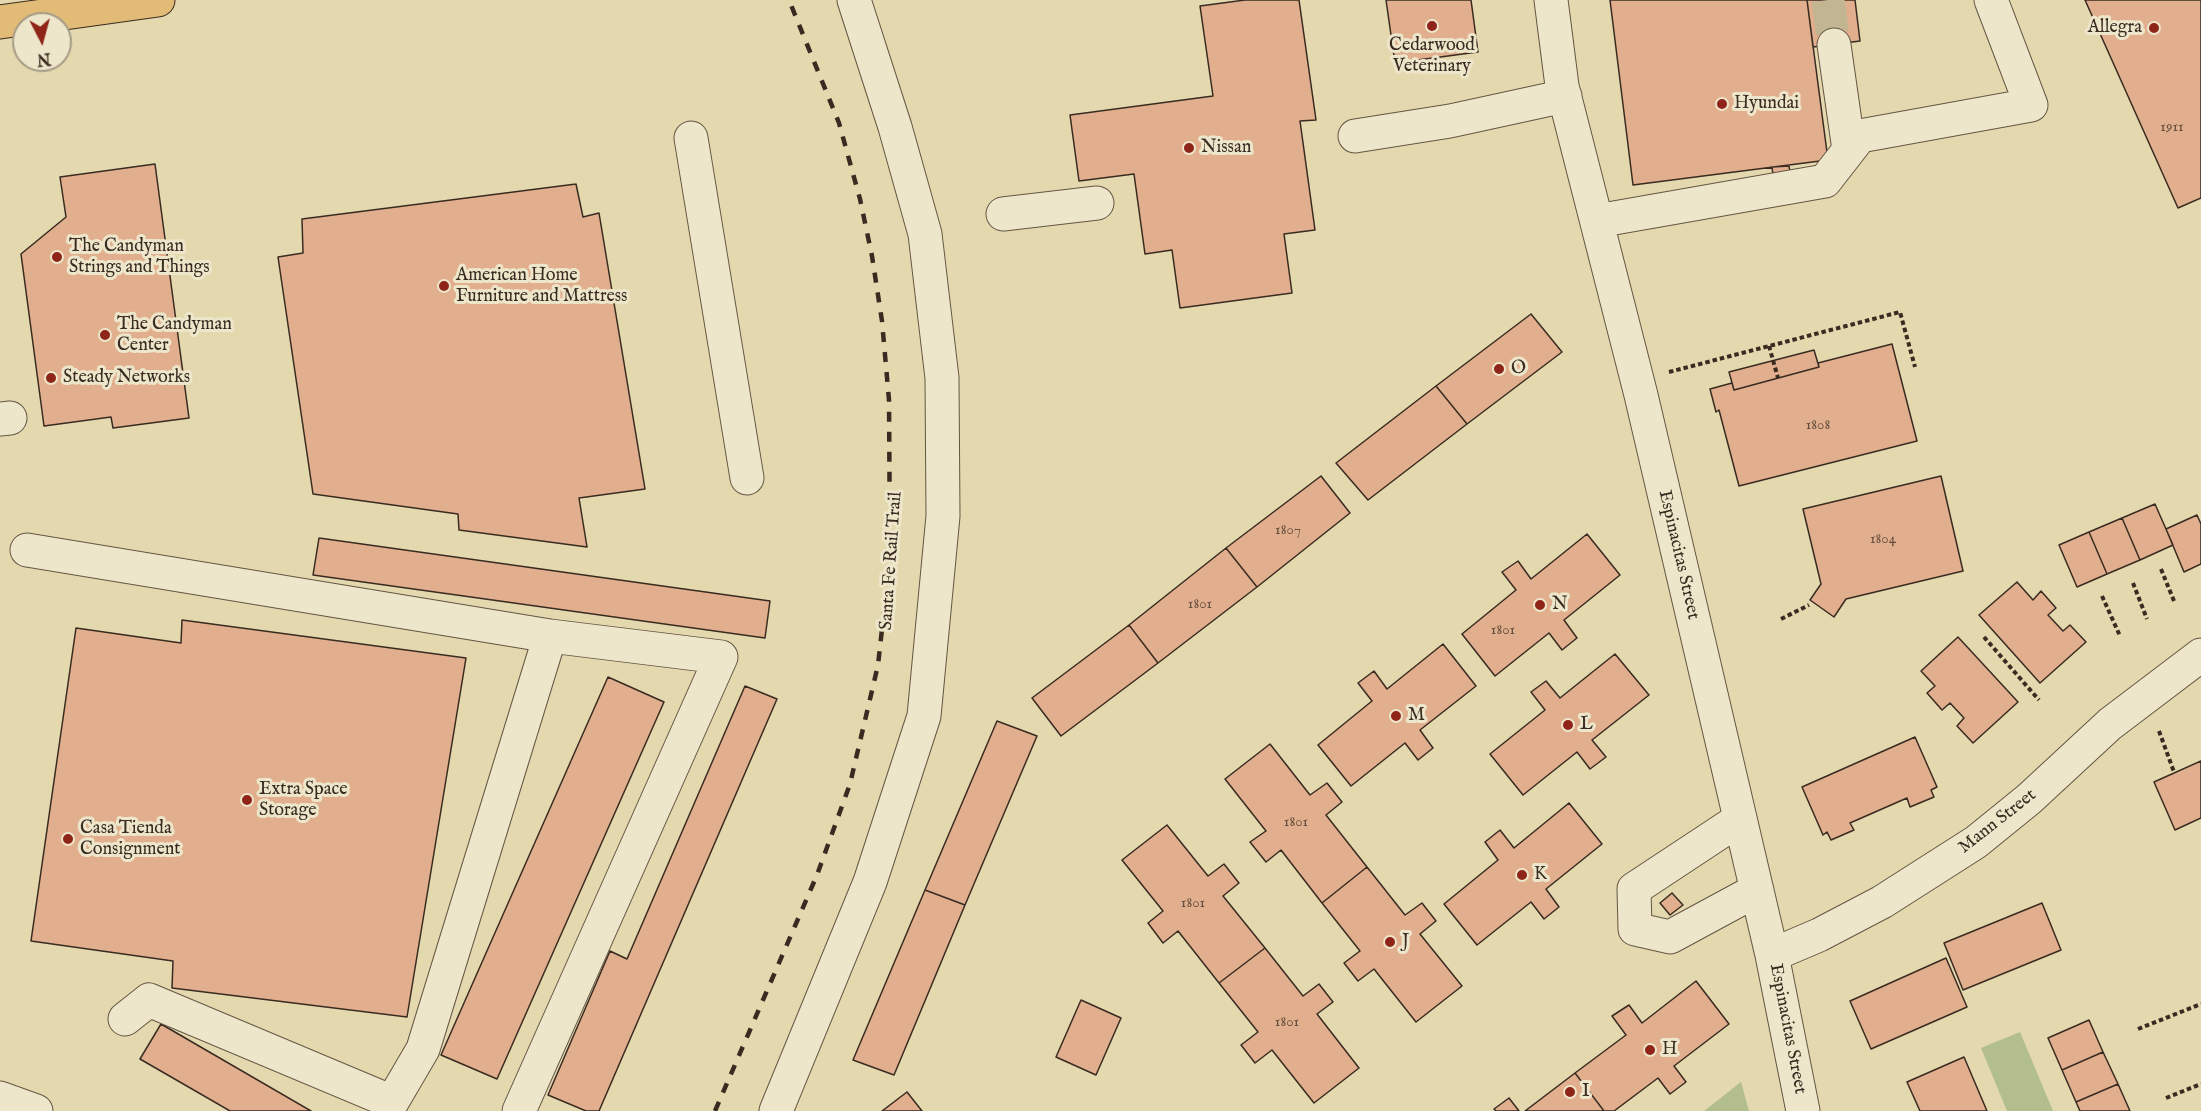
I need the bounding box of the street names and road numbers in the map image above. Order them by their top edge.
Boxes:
street label: Espinacitas Street [1653,488,1703,622]
street label: Santa Fe Rail Trail [876,491,908,631]
street label: Mann Street [1955,785,2041,859]
street label: Espinacitas Street [1764,962,1810,1096]

